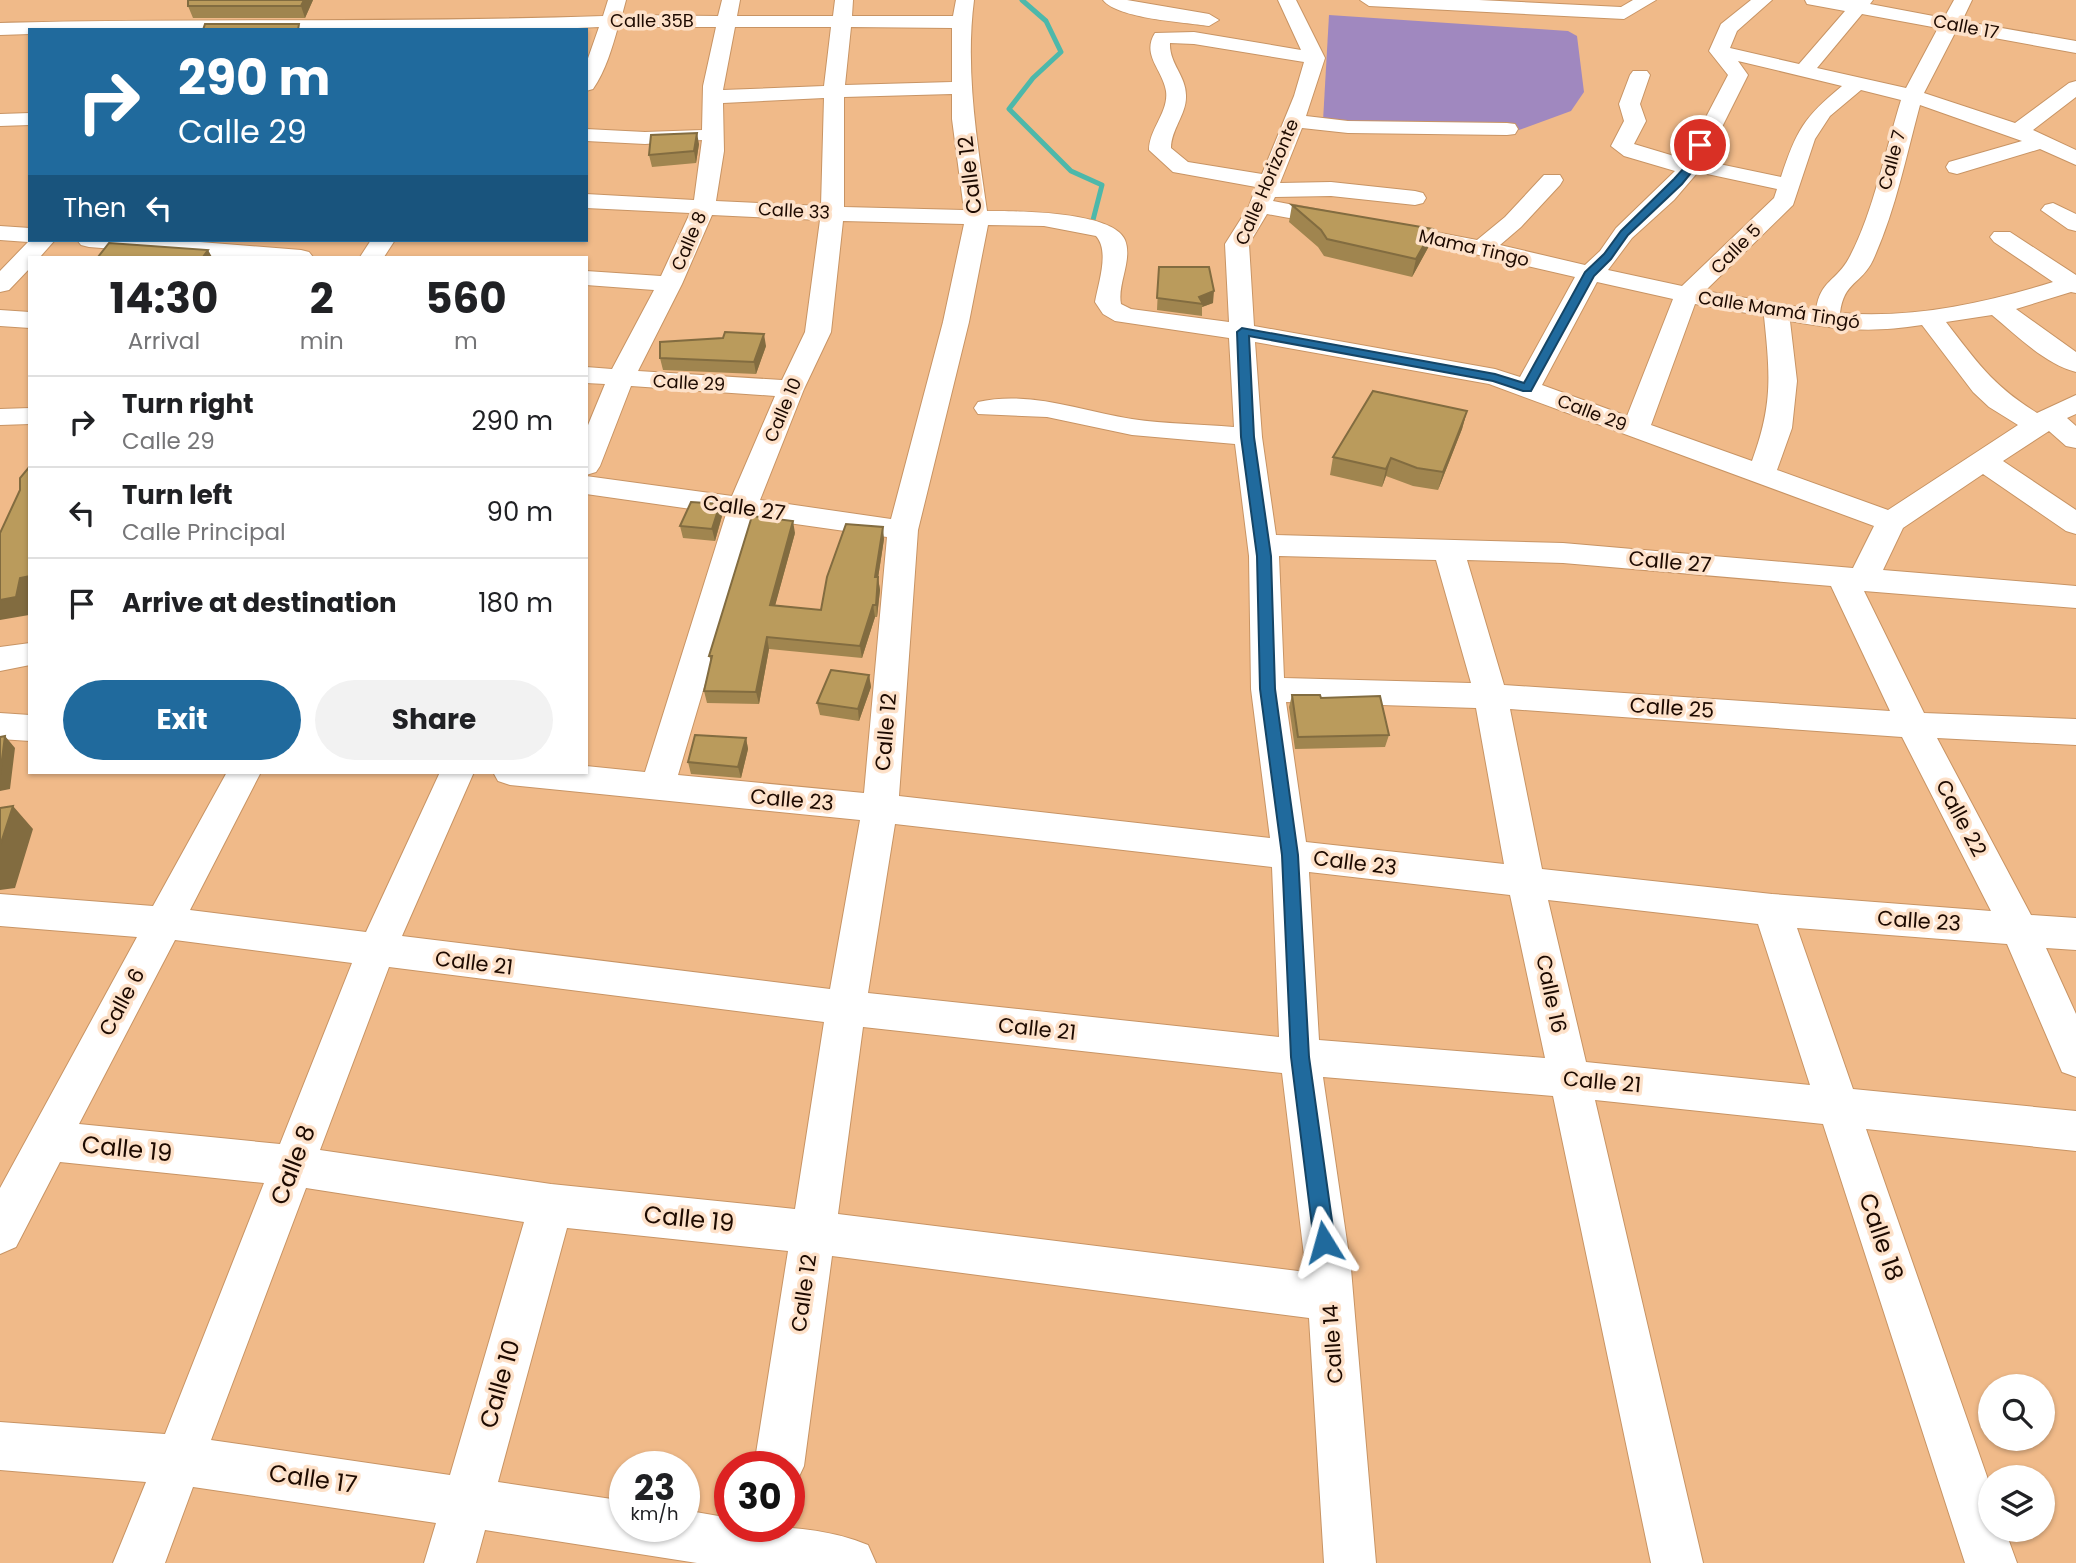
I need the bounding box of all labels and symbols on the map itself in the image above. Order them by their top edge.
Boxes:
street label: Calle 35B [610,8,694,33]
street label: Calle 17 [1931,8,2001,45]
street label: Calle Horizonte [1229,115,1304,249]
pin [1670,115,1730,175]
street label: Calle 7 [1872,127,1911,192]
street label: Calle 12 [950,134,989,216]
street label: Calle 33 [757,196,831,225]
street label: Calle 8 [665,207,712,274]
street label: Calle 5 [1705,218,1766,279]
street label: Mama Tingo [1416,223,1532,272]
street label: Calle Mamá Tingó [1696,284,1862,335]
street label: Calle 29 [652,368,726,397]
street label: Calle 10 [758,374,807,446]
street label: Calle 29 [1554,388,1631,437]
street label: Calle 27 [701,487,787,528]
street label: Calle 27 [1627,543,1713,580]
street label: Calle 25 [1629,690,1715,725]
street label: Calle 12 [868,692,903,772]
street label: Calle 22 [1929,774,1994,861]
street label: Calle 23 [749,781,835,818]
street label: Calle 23 [1312,843,1398,882]
street label: Calle 23 [1876,903,1962,938]
street label: Calle 21 [433,943,515,982]
street label: Calle 16 [1529,952,1574,1036]
street label: Calle 6 [92,963,151,1041]
street label: Calle 21 [997,1010,1077,1047]
street label: Calle 21 [1562,1064,1642,1099]
street label: Calle 8 [262,1120,323,1209]
street label: Calle 19 [80,1127,174,1170]
street label: Calle 18 [1851,1189,1912,1285]
street label: Calle 19 [642,1197,736,1240]
position arrow [1287,1205,1361,1279]
street label: Calle 12 [784,1252,823,1334]
street label: Calle 14 [1315,1303,1350,1385]
street label: Calle 10 [471,1336,528,1432]
speed limit sign: 30 [714,1451,805,1542]
street label: Calle 17 [267,1456,359,1501]

